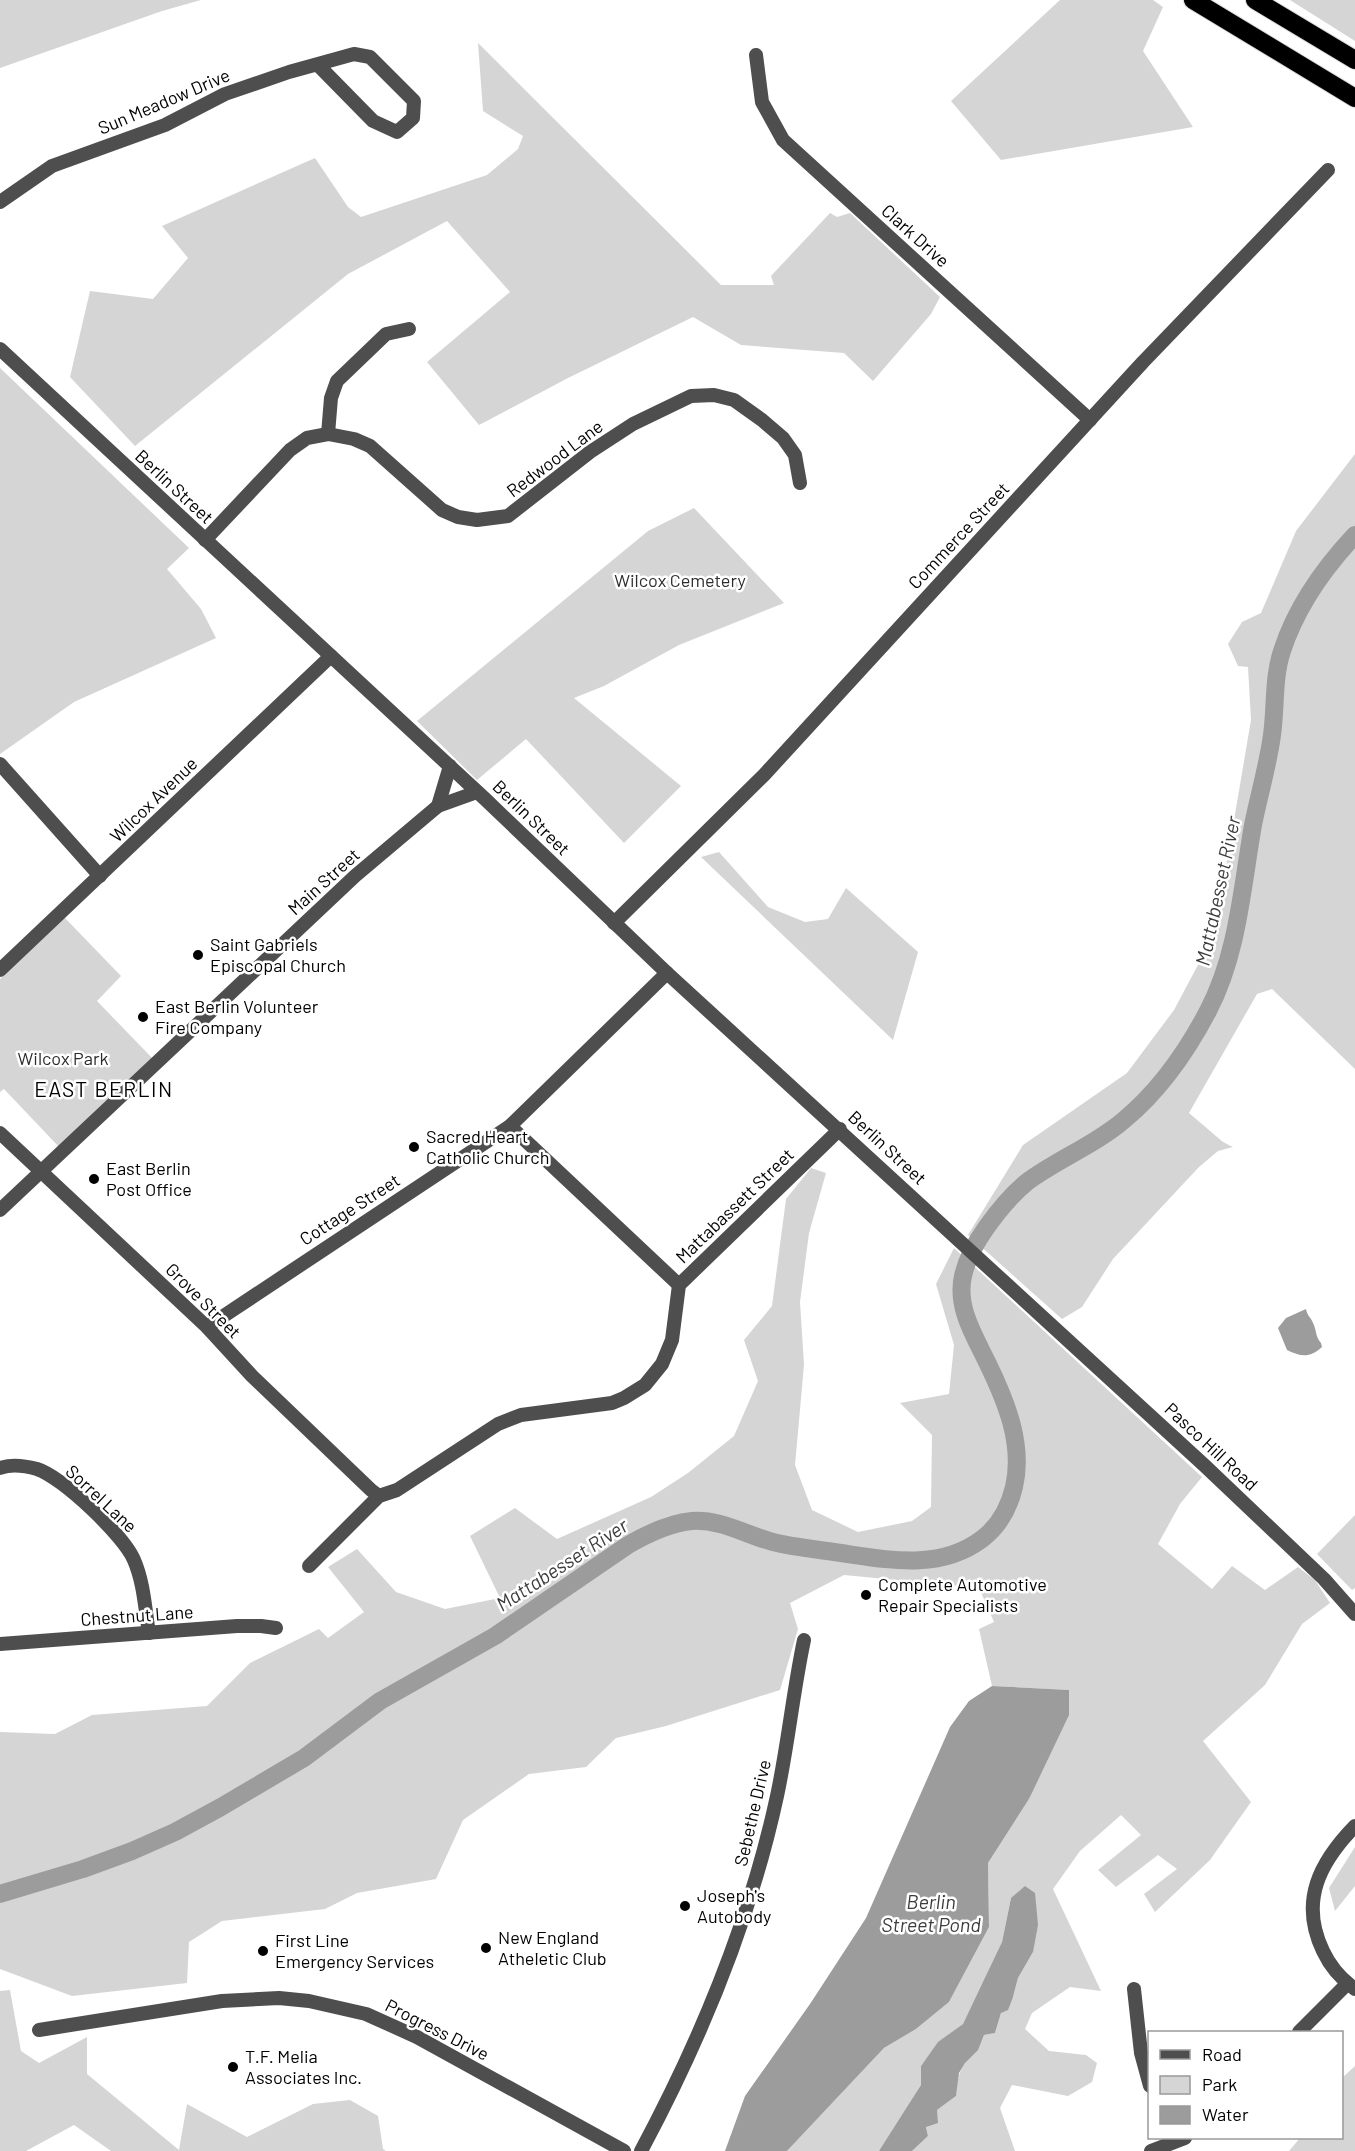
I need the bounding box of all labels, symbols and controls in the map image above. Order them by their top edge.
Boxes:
street label: Sun Meadow Drive [94,63,233,139]
street label: Clark Drive [877,199,954,271]
street label: Redwood Lane [502,415,607,502]
street label: Berlin Street [131,445,218,528]
street label: Commerce Street [903,477,1013,593]
park label: Wilcox Cemetery [614,569,746,591]
street label: Wilcox Avenue [105,752,202,846]
street label: Berlin Street [489,775,575,859]
water label: Mattabesset River [1189,813,1245,968]
street label: Main Street [283,843,364,919]
place label: Saint Gabriels Episcopal Church [210,933,346,976]
marker: Saint Gabriels Episcopal Church [191,948,205,962]
place label: East Berlin Volunteer Fire Company [155,995,319,1038]
marker: East Berlin Volunteer Fire Company [136,1010,150,1024]
park label: Wilcox Park [18,1047,109,1069]
district label: EAST BERLIN [34,1076,174,1101]
street label: Berlin Street [844,1106,931,1189]
place label: Sacred Heart Catholic Church [426,1125,549,1168]
marker: Sacred Heart Catholic Church [407,1140,421,1154]
street label: Mattabassett Street [671,1143,798,1267]
place label: East Berlin Post Office [106,1157,192,1200]
street label: Cottage Street [295,1169,404,1250]
marker: East Berlin Post Office [87,1172,101,1186]
street label: Grove Street [161,1258,246,1343]
street label: Pasco Hill Road [1161,1398,1263,1495]
street label: Sorrel Lane [62,1460,142,1537]
water label: Mattabesset River [491,1512,633,1616]
place label: Complete Automotive Repair Specialists [878,1573,1047,1616]
marker: Complete Automotive Repair Specialists [859,1588,873,1602]
street label: Chestnut Lane [80,1600,194,1630]
street label: Sebethe Drive [729,1757,775,1868]
place label: Joseph's Autobody [697,1884,771,1927]
water label: Berlin Street Pond [881,1889,981,1936]
marker: Joseph's Autobody [678,1899,692,1913]
place label: New England Atheletic Club [498,1926,607,1969]
place label: First Line Emergency Services [275,1929,434,1972]
marker: New England Atheletic Club [479,1941,493,1955]
marker: First Line Emergency Services [256,1944,270,1958]
street label: Progress Drive [382,1994,493,2065]
legend [1148,2031,1343,2139]
text: Road [1202,2043,1242,2065]
place label: T.F. Melia Associates Inc. [245,2045,362,2088]
marker: T.F. Melia Associates Inc. [226,2060,240,2074]
text: Park [1202,2073,1237,2095]
text: Water [1202,2103,1249,2125]

